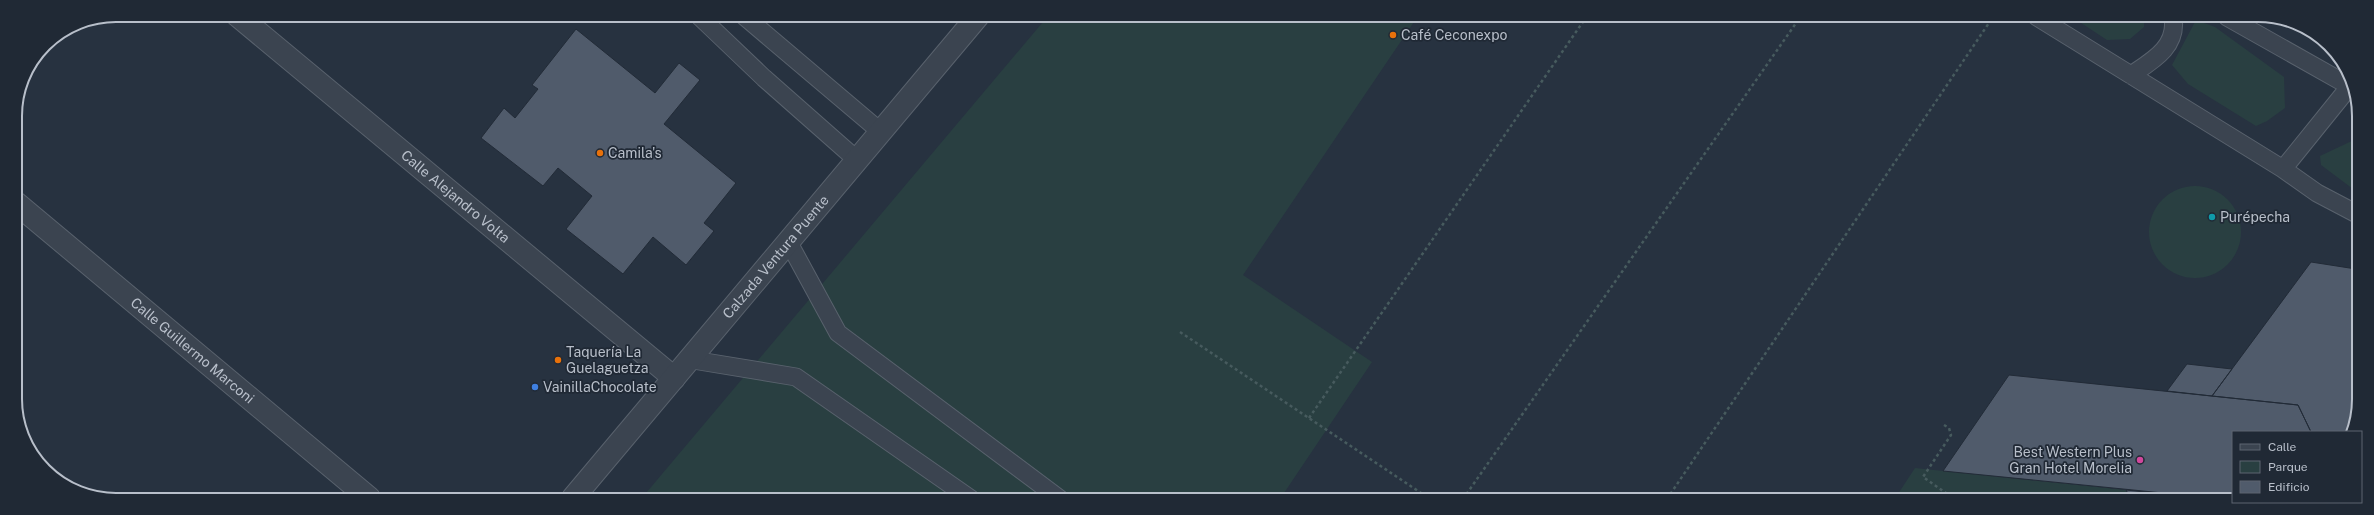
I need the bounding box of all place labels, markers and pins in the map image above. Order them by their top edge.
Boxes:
place label: Café Ceconexpo [1401,27,1508,43]
marker: Café Ceconexpo [1388,30,1398,40]
place label: Camila's [608,145,662,161]
marker: Camila's [595,148,605,158]
place label: Purépecha [2220,209,2290,225]
marker: Purépecha [2207,212,2217,222]
place label: Taquería La Guelaguetza [566,344,648,376]
marker: Taquería La Guelaguetza [553,355,563,365]
place label: VainillaChocolate [543,379,657,395]
marker: VainillaChocolate [530,382,540,392]
place label: Best Western Plus Gran Hotel Morelia [2009,444,2132,476]
marker: Best Western Plus Gran Hotel Morelia [2135,455,2145,465]

